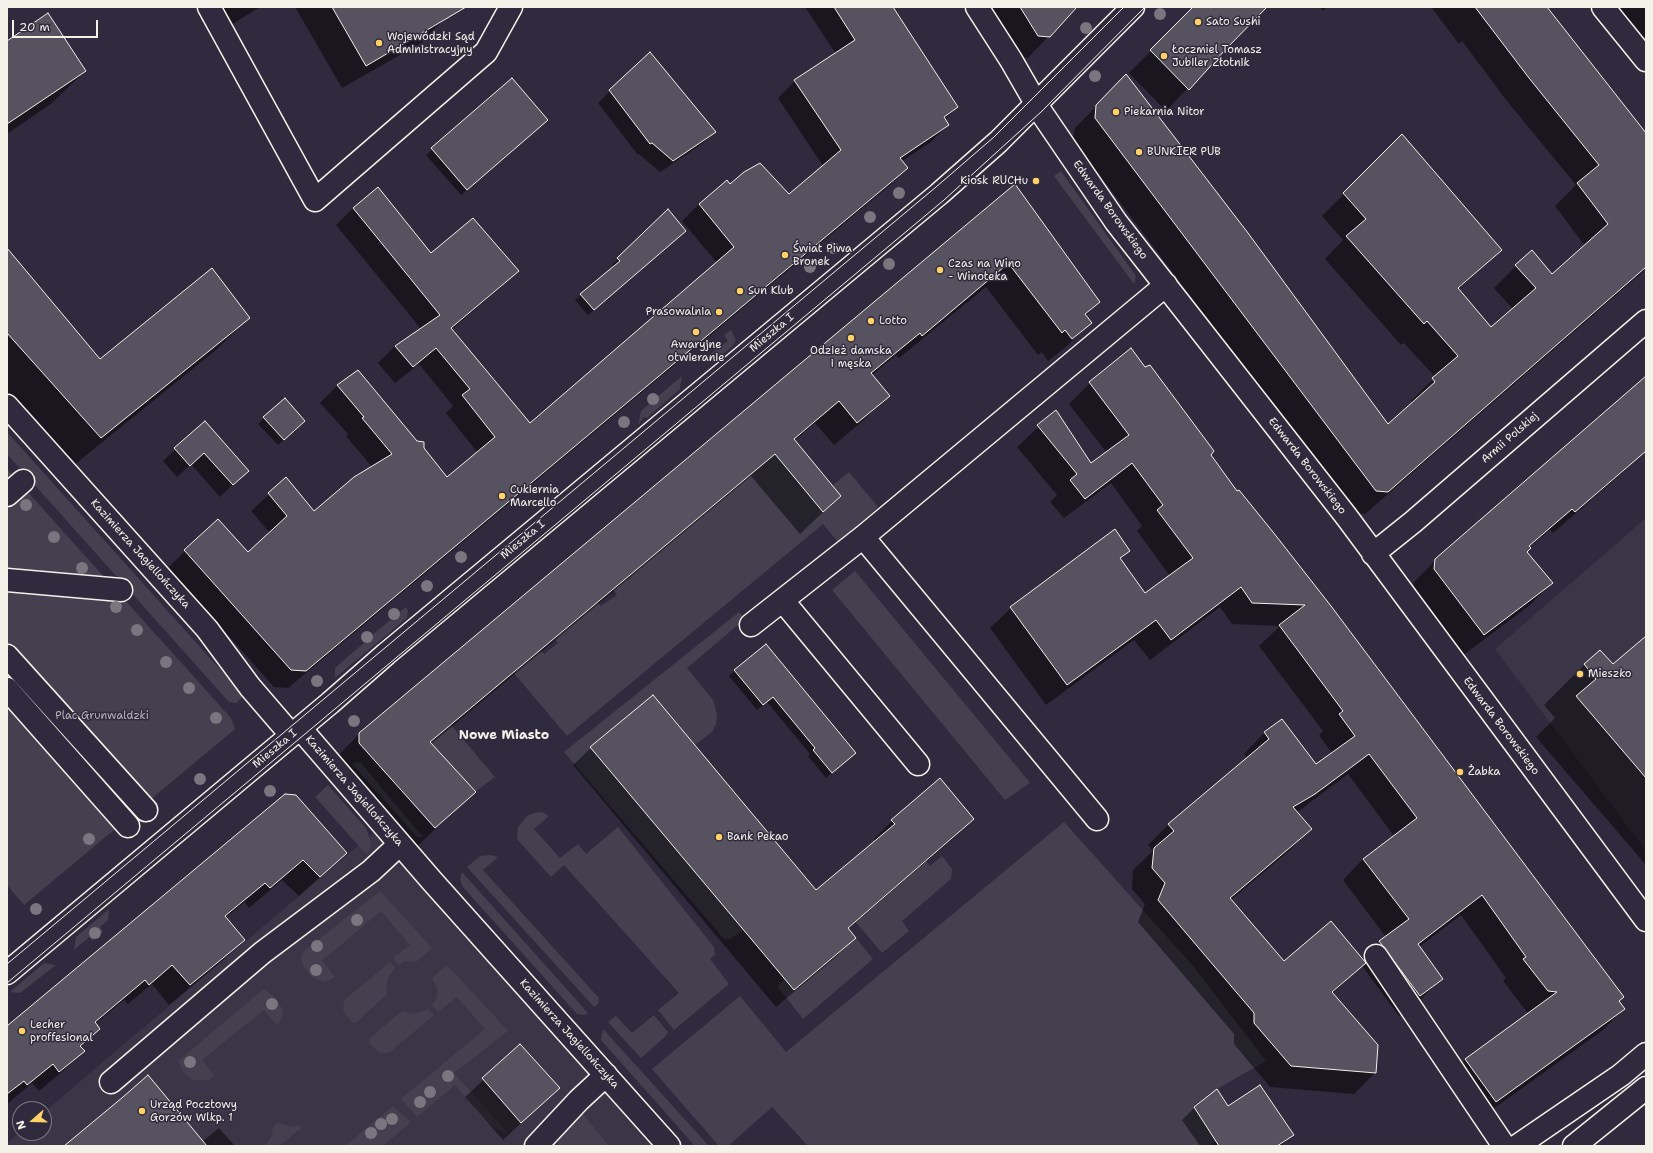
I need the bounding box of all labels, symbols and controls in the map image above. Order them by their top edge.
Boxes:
scale bar [14,12,100,38]
place label: Sato Sushi [1206,15,1261,29]
marker: Sato Sushi [1193,17,1203,27]
text: 20 m [19,19,50,35]
place label: Wojewódzki Sąd Administracyjny [387,30,475,56]
marker: Wojewódzki Sąd Administracyjny [374,38,384,48]
place label: Łoczmiel Tomasz Jubiler Złotnik [1172,43,1262,69]
marker: Łoczmiel Tomasz Jubiler Złotnik [1159,51,1169,61]
place label: Piekarnia Nitor [1124,105,1205,119]
marker: Piekarnia Nitor [1111,107,1121,117]
place label: BUNKIER PUB [1147,145,1221,159]
marker: BUNKIER PUB [1134,147,1144,157]
street label: Edwarda Borowskiego [1070,158,1150,262]
place label: Kiosk RUCHu [960,174,1028,188]
marker: Kiosk RUCHu [1031,176,1041,186]
place label: Świat Piwa Bronek [793,242,852,268]
marker: Świat Piwa Bronek [780,250,790,260]
place label: Czas na Wino - Winoteka [948,257,1021,283]
marker: Czas na Wino - Winoteka [935,265,945,275]
place label: Sun Klub [748,284,793,298]
marker: Sun Klub [735,286,745,296]
place label: Prasowalnia [646,305,711,319]
marker: Prasowalnia [714,307,724,317]
street label: Mieszka I [747,311,797,355]
place label: Lotto [879,314,907,328]
marker: Lotto [866,316,876,326]
marker: Awaryjne otwieranie [691,327,701,337]
marker: Odzież damska i męska [846,333,856,343]
place label: Awaryjne otwieranie [668,338,724,364]
place label: Odzież damska i męska [810,344,892,370]
street label: Armii Polskiej [1479,410,1541,466]
street label: Edwarda Borowskiego [1265,415,1349,517]
place label: Cukiernia Marcello [510,483,559,509]
marker: Cukiernia Marcello [497,491,507,501]
street label: Kazimierza Jagiellończyka [87,497,193,611]
street label: Mieszka I [498,518,548,562]
place label: Mieszko [1588,667,1632,681]
marker: Mieszko [1575,669,1585,679]
street label: Edwarda Borowskiego [1460,675,1542,777]
park label: Plac Grunwaldzki [55,709,149,723]
street label: Mieszka I [250,727,300,771]
district label: Nowe Miasto [459,728,549,744]
street label: Kazimierza Jagiellończyka [302,733,406,849]
place label: Żabka [1468,765,1500,779]
marker: Żabka [1455,767,1465,777]
place label: Bank Pekao [727,830,788,844]
marker: Bank Pekao [714,832,724,842]
street label: Kazimierza Jagiellończyka [516,977,622,1091]
place label: Lecher proffesional [30,1018,93,1044]
marker: Lecher proffesional [17,1026,27,1036]
place label: Urząd Pocztowy Gorzów Wlkp. 1 [150,1098,237,1124]
north arrow [12,1101,52,1141]
marker: Urząd Pocztowy Gorzów Wlkp. 1 [137,1106,147,1116]
text: N [13,1118,30,1132]

